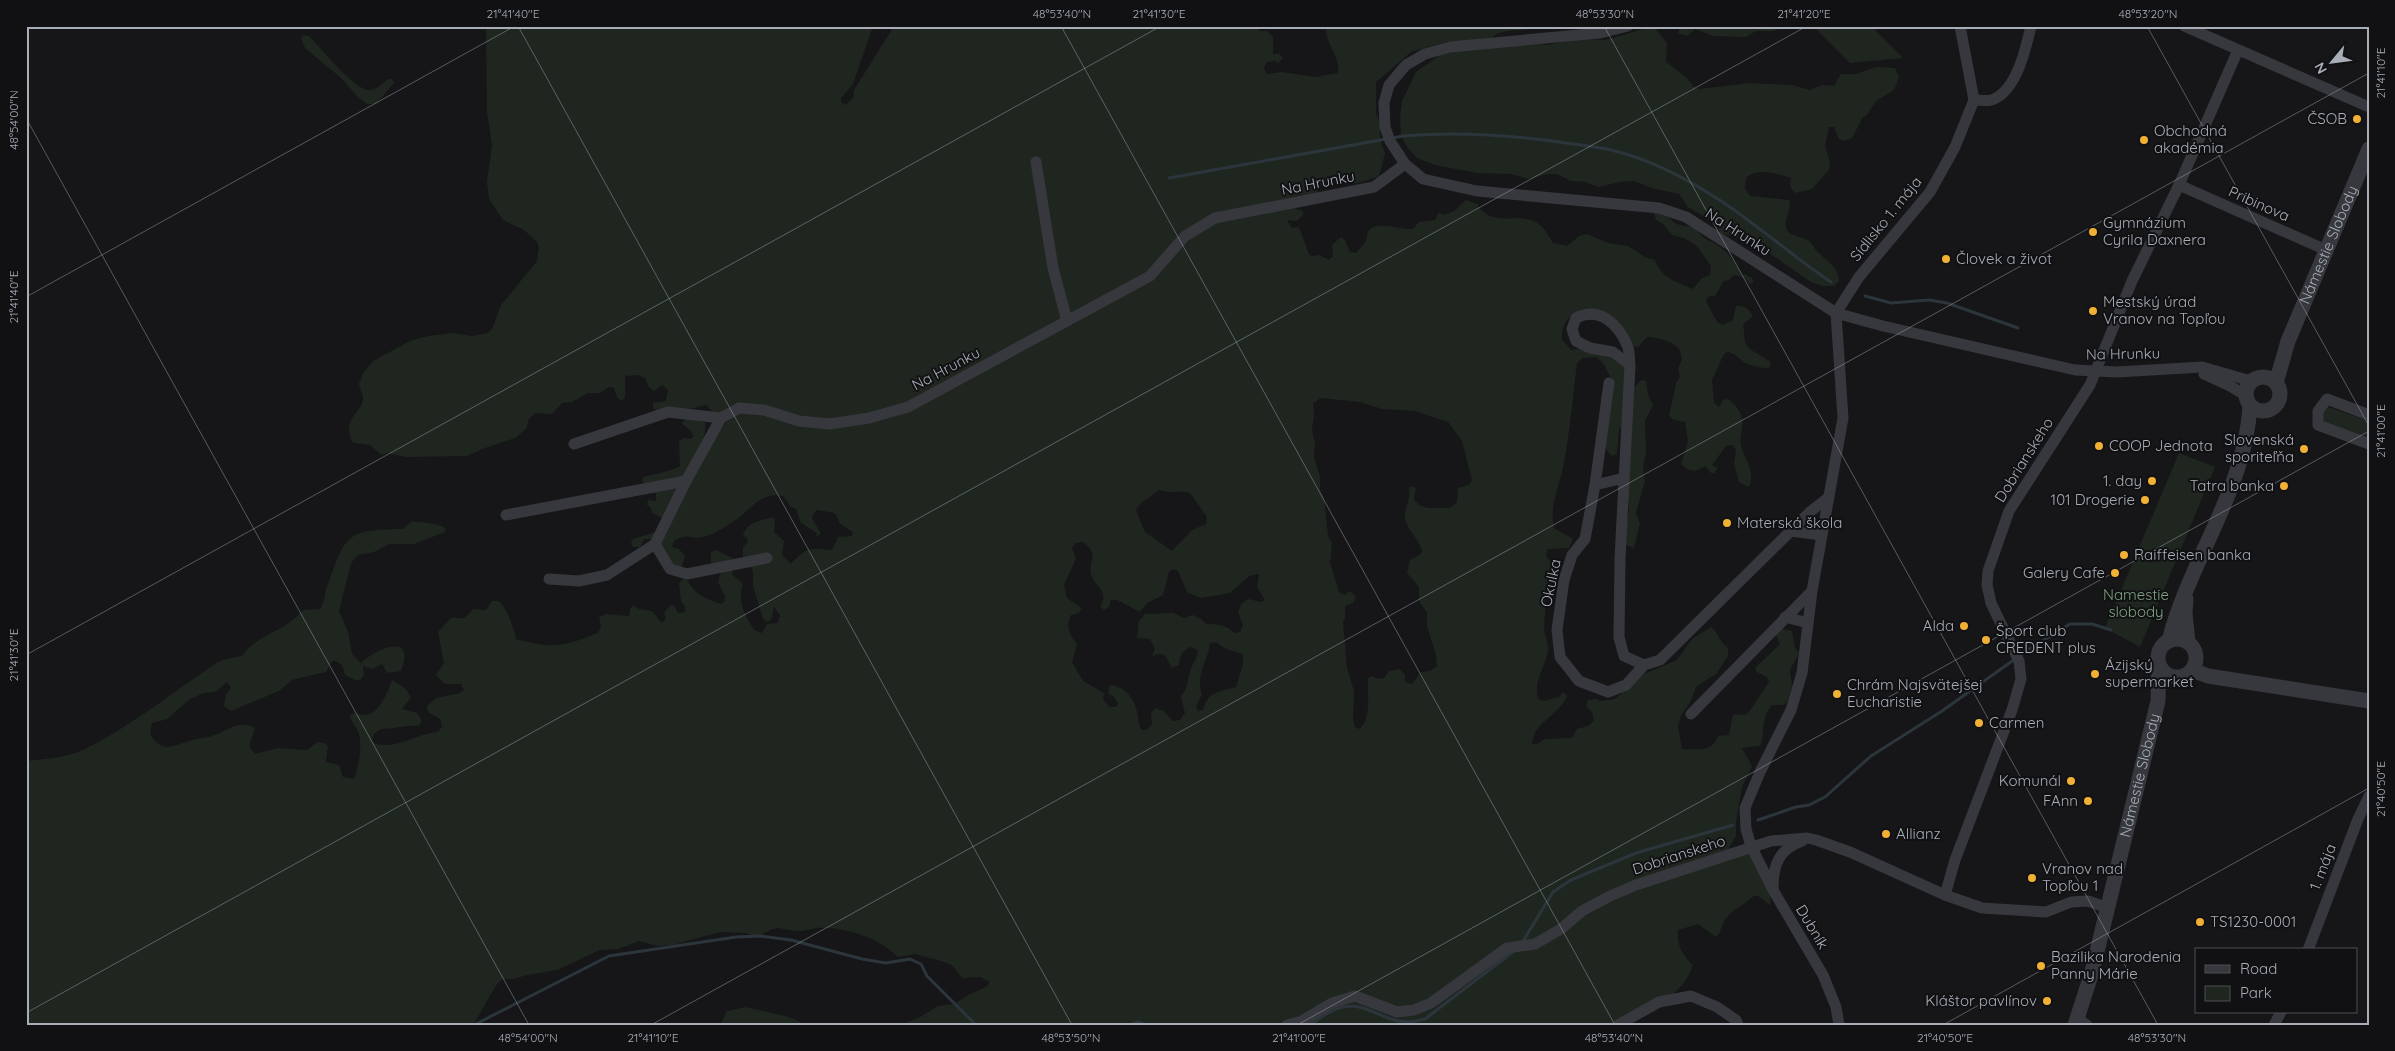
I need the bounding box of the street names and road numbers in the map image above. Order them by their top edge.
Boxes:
street label: Na Hrunku [1280,166,1356,199]
street label: Sídlisko 1. mája [1846,172,1926,265]
street label: Pribinova [2226,182,2293,225]
street label: Námestie Slobody [2295,183,2361,307]
street label: Na Hrunku [1702,203,1775,260]
street label: Na Hrunku [908,343,983,394]
street label: Na Hrunku [2086,343,2160,364]
street label: Dobrianskeho [1990,414,2057,506]
street label: Okulka [1536,557,1565,609]
street label: Námestie Slobody [2115,711,2164,839]
street label: Dobrianskeho [1630,831,1728,878]
street label: 1. mája [2305,841,2340,893]
street label: Dubník [1792,901,1833,952]

